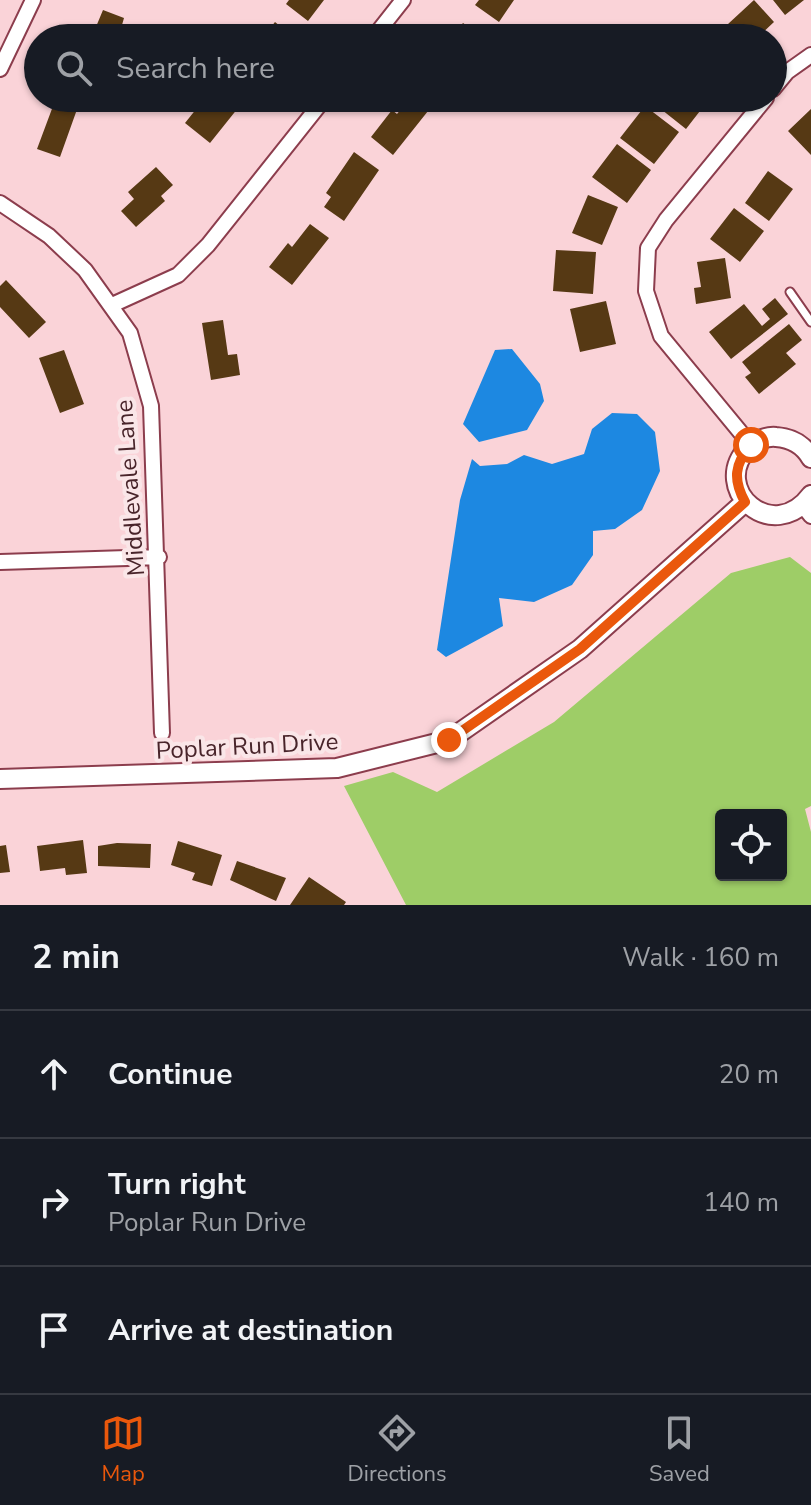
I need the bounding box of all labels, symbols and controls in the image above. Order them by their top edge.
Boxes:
search box [24,24,787,112]
icon: search [52,46,96,90]
text: Search here [116,48,275,89]
street label: Middlevale Lane [108,399,152,577]
route start [733,427,769,463]
route end [431,722,467,758]
street label: Poplar Run Drive [155,725,339,767]
map controls [715,809,787,881]
button: locate [715,809,787,881]
text: 2 min [32,934,120,980]
text: Walk · 160 m [622,940,779,975]
icon: ahead [32,1052,76,1096]
text: Continue [108,1054,233,1095]
text: 20 m [719,1057,779,1092]
text: Turn right [108,1164,246,1205]
icon: right [32,1180,76,1224]
text: 140 m [703,1185,779,1220]
text: Poplar Run Drive [108,1205,306,1240]
icon: arrive [32,1308,76,1352]
text: Arrive at destination [108,1310,393,1351]
tab: Map [101,1411,145,1489]
tab: Directions [348,1411,447,1489]
tab: Saved [649,1411,710,1489]

